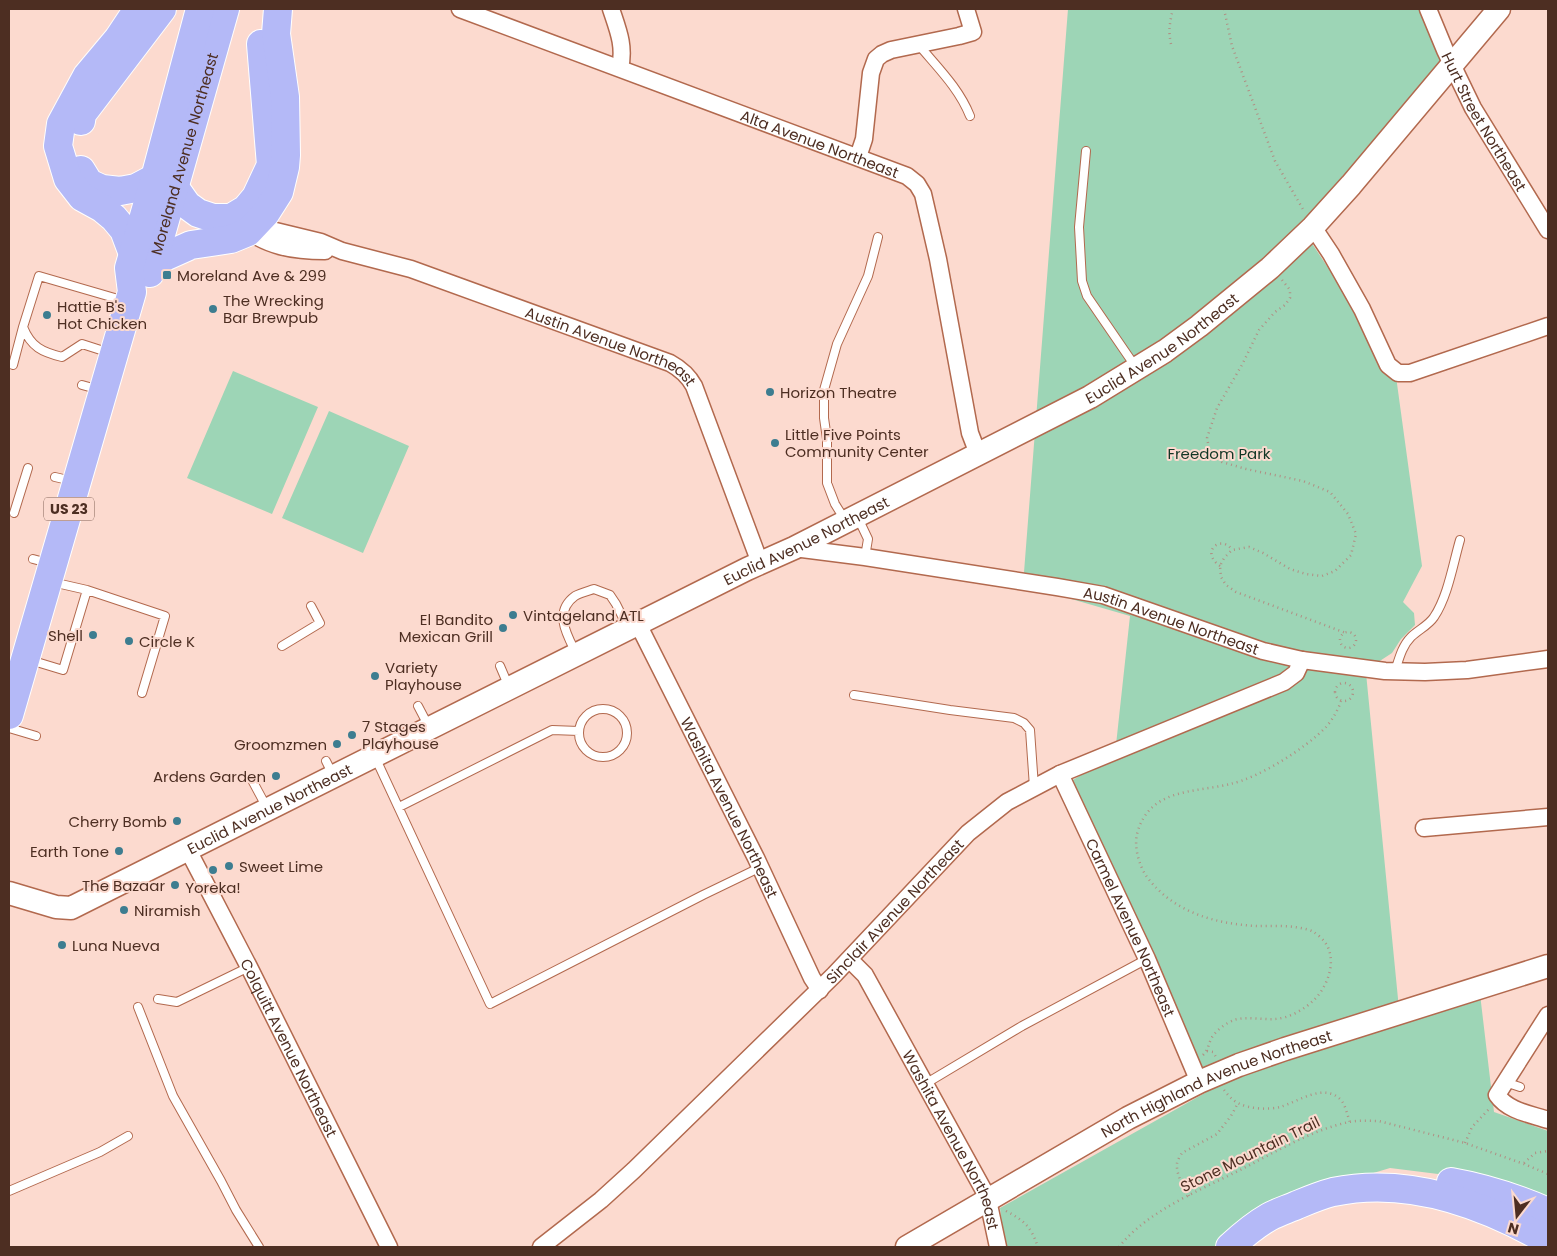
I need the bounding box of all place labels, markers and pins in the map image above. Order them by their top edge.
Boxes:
place label: Moreland Ave & 299 [177,265,326,286]
marker: Moreland Ave & 299 [161,269,173,281]
place label: The Wrecking Bar Brewpub [223,290,324,328]
place label: Hattie B's Hot Chicken [57,296,147,334]
marker: The Wrecking Bar Brewpub [207,303,219,315]
marker: Hattie B's Hot Chicken [41,309,53,321]
place label: Horizon Theatre [780,382,897,403]
marker: Horizon Theatre [764,386,776,398]
place label: Little Five Points Community Center [785,424,929,462]
marker: Little Five Points Community Center [769,437,781,449]
place label: Vintageland ATL [523,605,644,626]
place label: El Bandito Mexican Grill [399,609,493,647]
marker: Vintageland ATL [507,609,519,621]
marker: El Bandito Mexican Grill [497,622,509,634]
place label: Shell [48,625,83,646]
marker: Shell [87,629,99,641]
place label: Circle K [139,631,195,652]
marker: Circle K [123,635,135,647]
place label: Variety Playhouse [385,657,462,695]
marker: Variety Playhouse [369,670,381,682]
place label: 7 Stages Playhouse [362,716,439,754]
marker: 7 Stages Playhouse [346,729,358,741]
place label: Groomzmen [234,734,327,755]
marker: Groomzmen [331,738,343,750]
place label: Ardens Garden [153,766,266,787]
marker: Ardens Garden [270,770,282,782]
place label: Cherry Bomb [68,811,167,832]
marker: Cherry Bomb [171,815,183,827]
place label: Earth Tone [30,841,109,862]
marker: Earth Tone [113,845,125,857]
place label: Sweet Lime [239,856,323,877]
marker: Sweet Lime [223,860,235,872]
marker: Yoreka! [207,864,219,876]
place label: The Bazaar [82,875,165,896]
place label: Yoreka! [185,877,241,898]
marker: The Bazaar [169,879,181,891]
place label: Niramish [134,900,201,921]
marker: Niramish [118,904,130,916]
place label: Luna Nueva [72,935,160,956]
marker: Luna Nueva [56,939,68,951]

